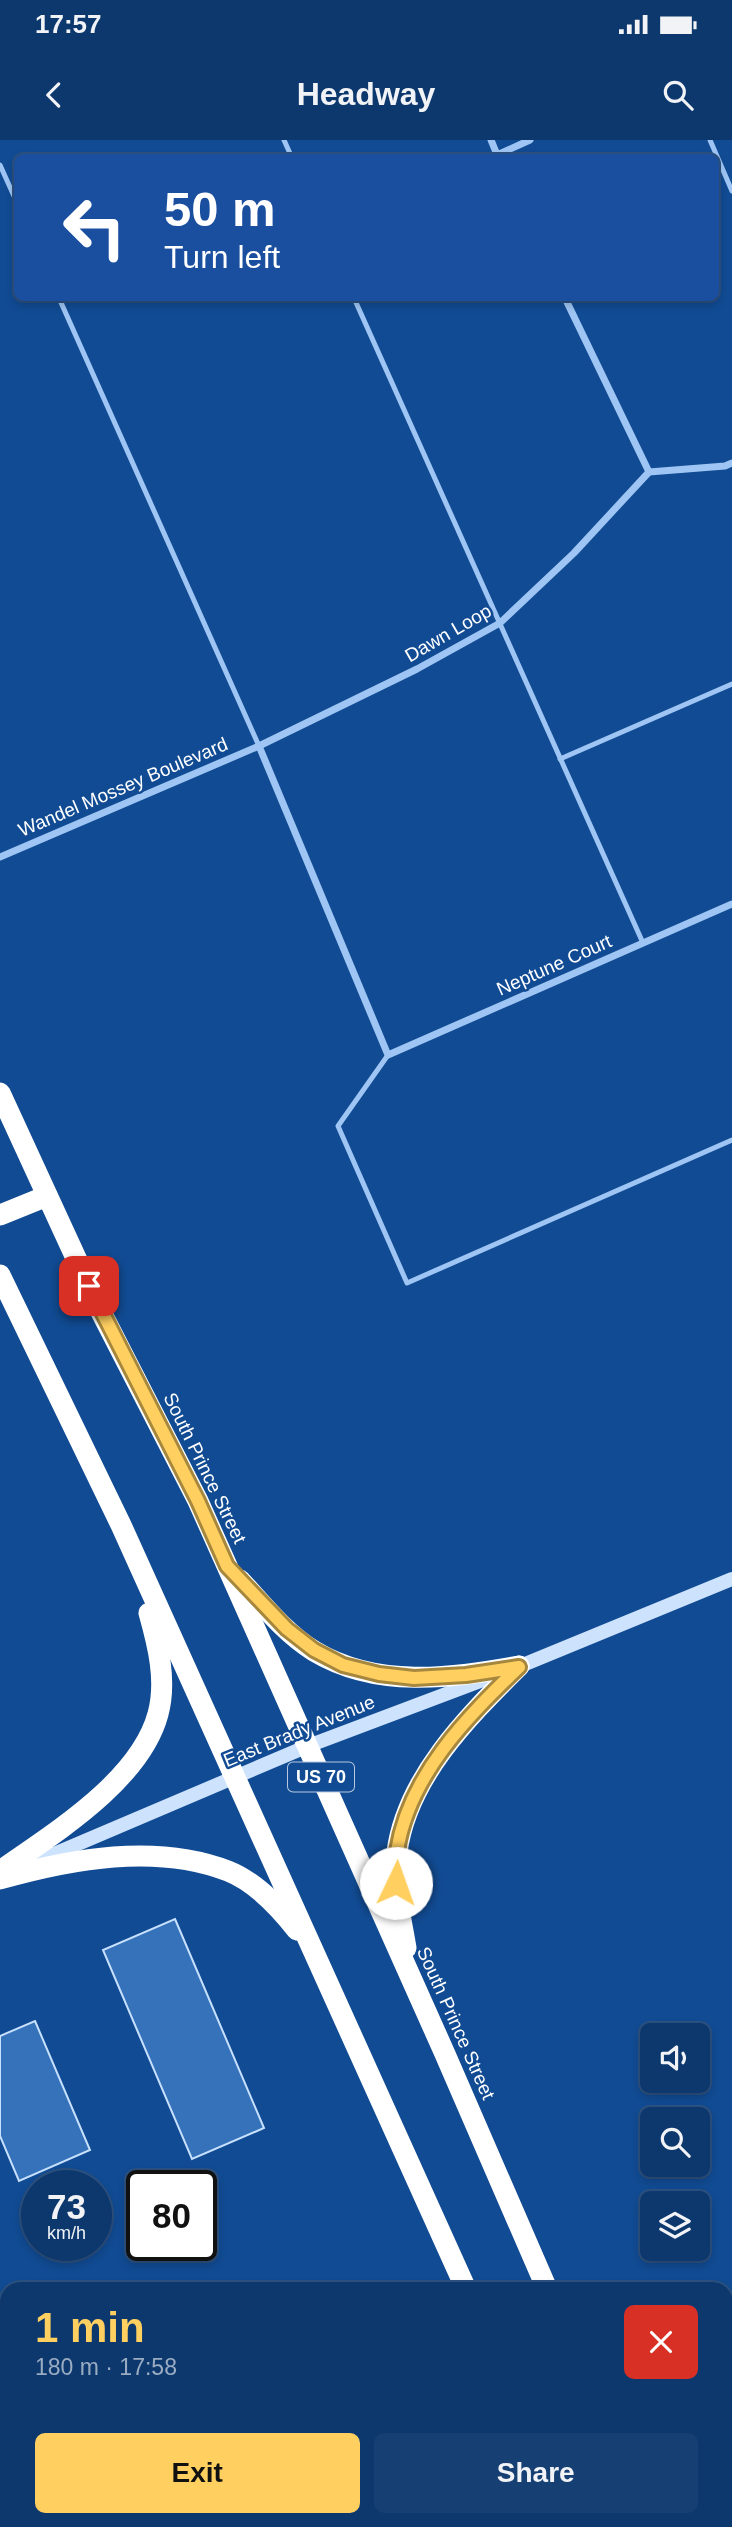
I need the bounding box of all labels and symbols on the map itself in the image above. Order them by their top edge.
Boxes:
street label: Dawn Loop [401,600,495,666]
street label: Wandel Mossey Boulevard [15,733,231,841]
street label: Neptune Court [493,930,615,1000]
pin [59,1256,119,1316]
street label: South Prince Street [159,1389,251,1547]
street label: East Brady Avenue [220,1691,378,1771]
road number: US 70 [288,1762,354,1792]
position arrow [359,1846,433,1920]
street label: South Prince Street [413,1943,499,2103]
speed limit sign: 80 [126,2170,217,2261]

